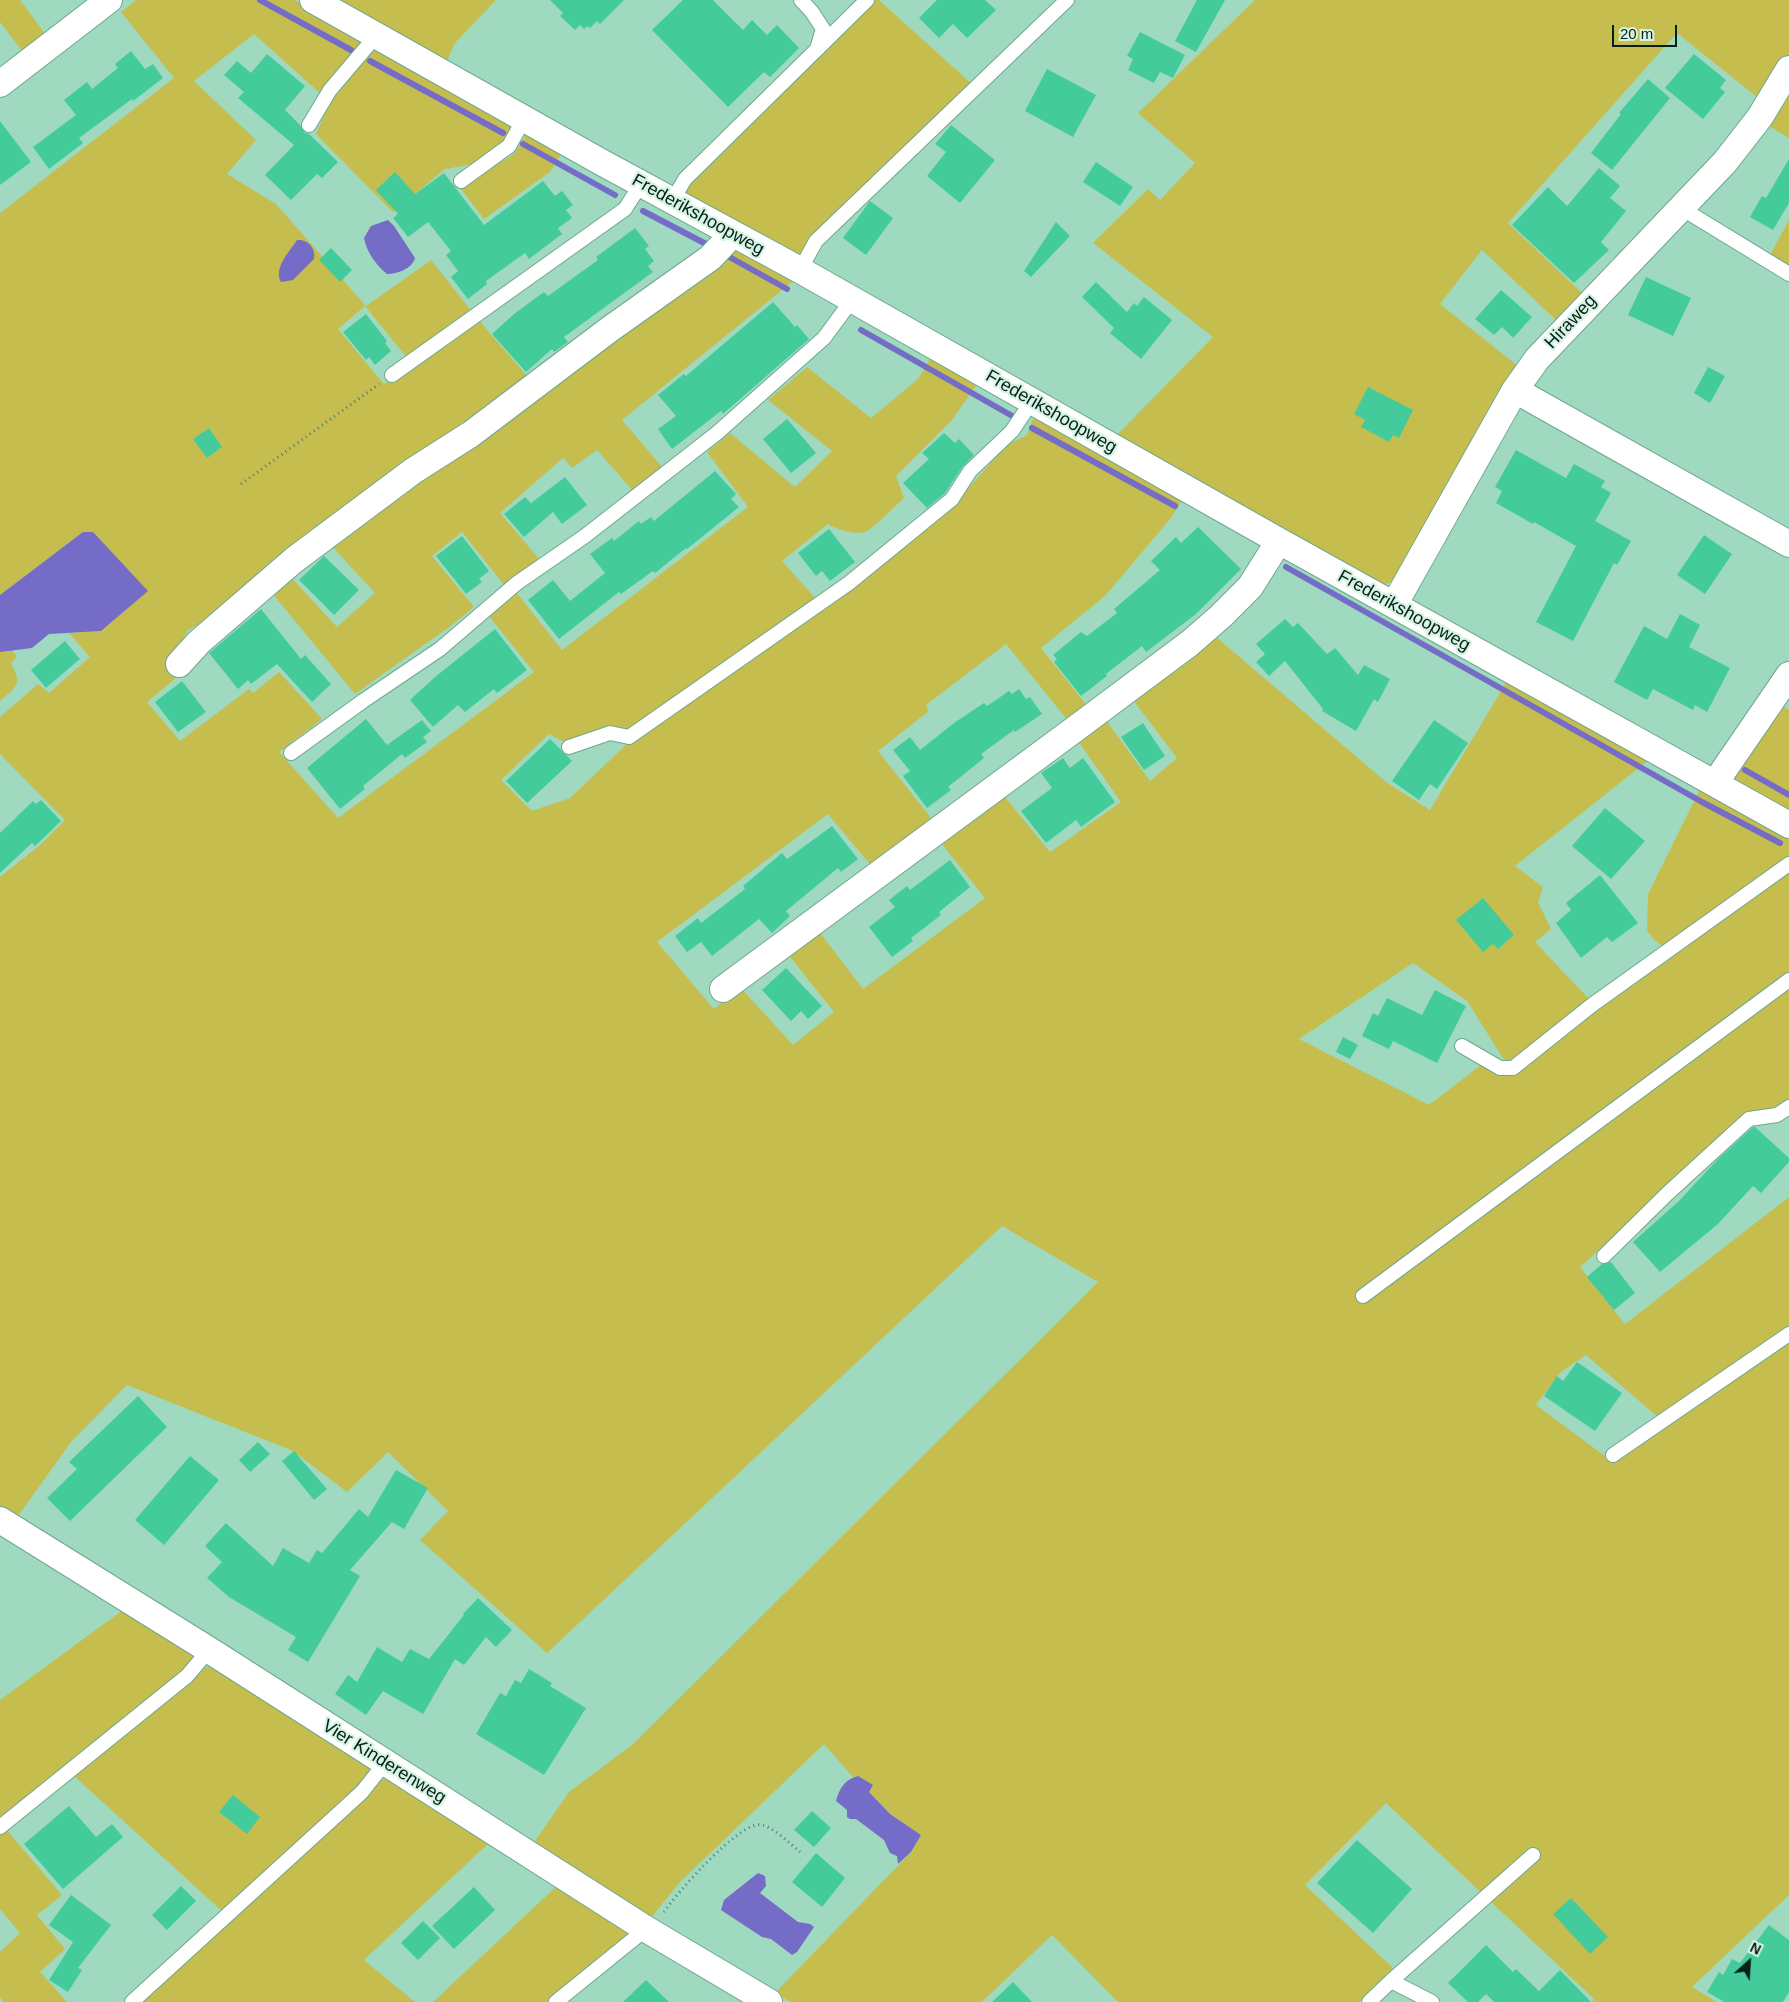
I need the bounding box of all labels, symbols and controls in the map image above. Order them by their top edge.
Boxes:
scale bar [1614,15,1679,47]
text: 20 m [1620,25,1653,42]
street label: Frederikshoopweg [628,170,768,260]
street label: Hiraweg [1541,290,1601,354]
street label: Frederikshoopweg [981,366,1121,458]
street label: Frederikshoopweg [1334,566,1474,656]
street label: Vier Kinderenweg [318,1715,450,1809]
north arrow [1724,1937,1774,1987]
text: N [1748,1939,1764,1958]

